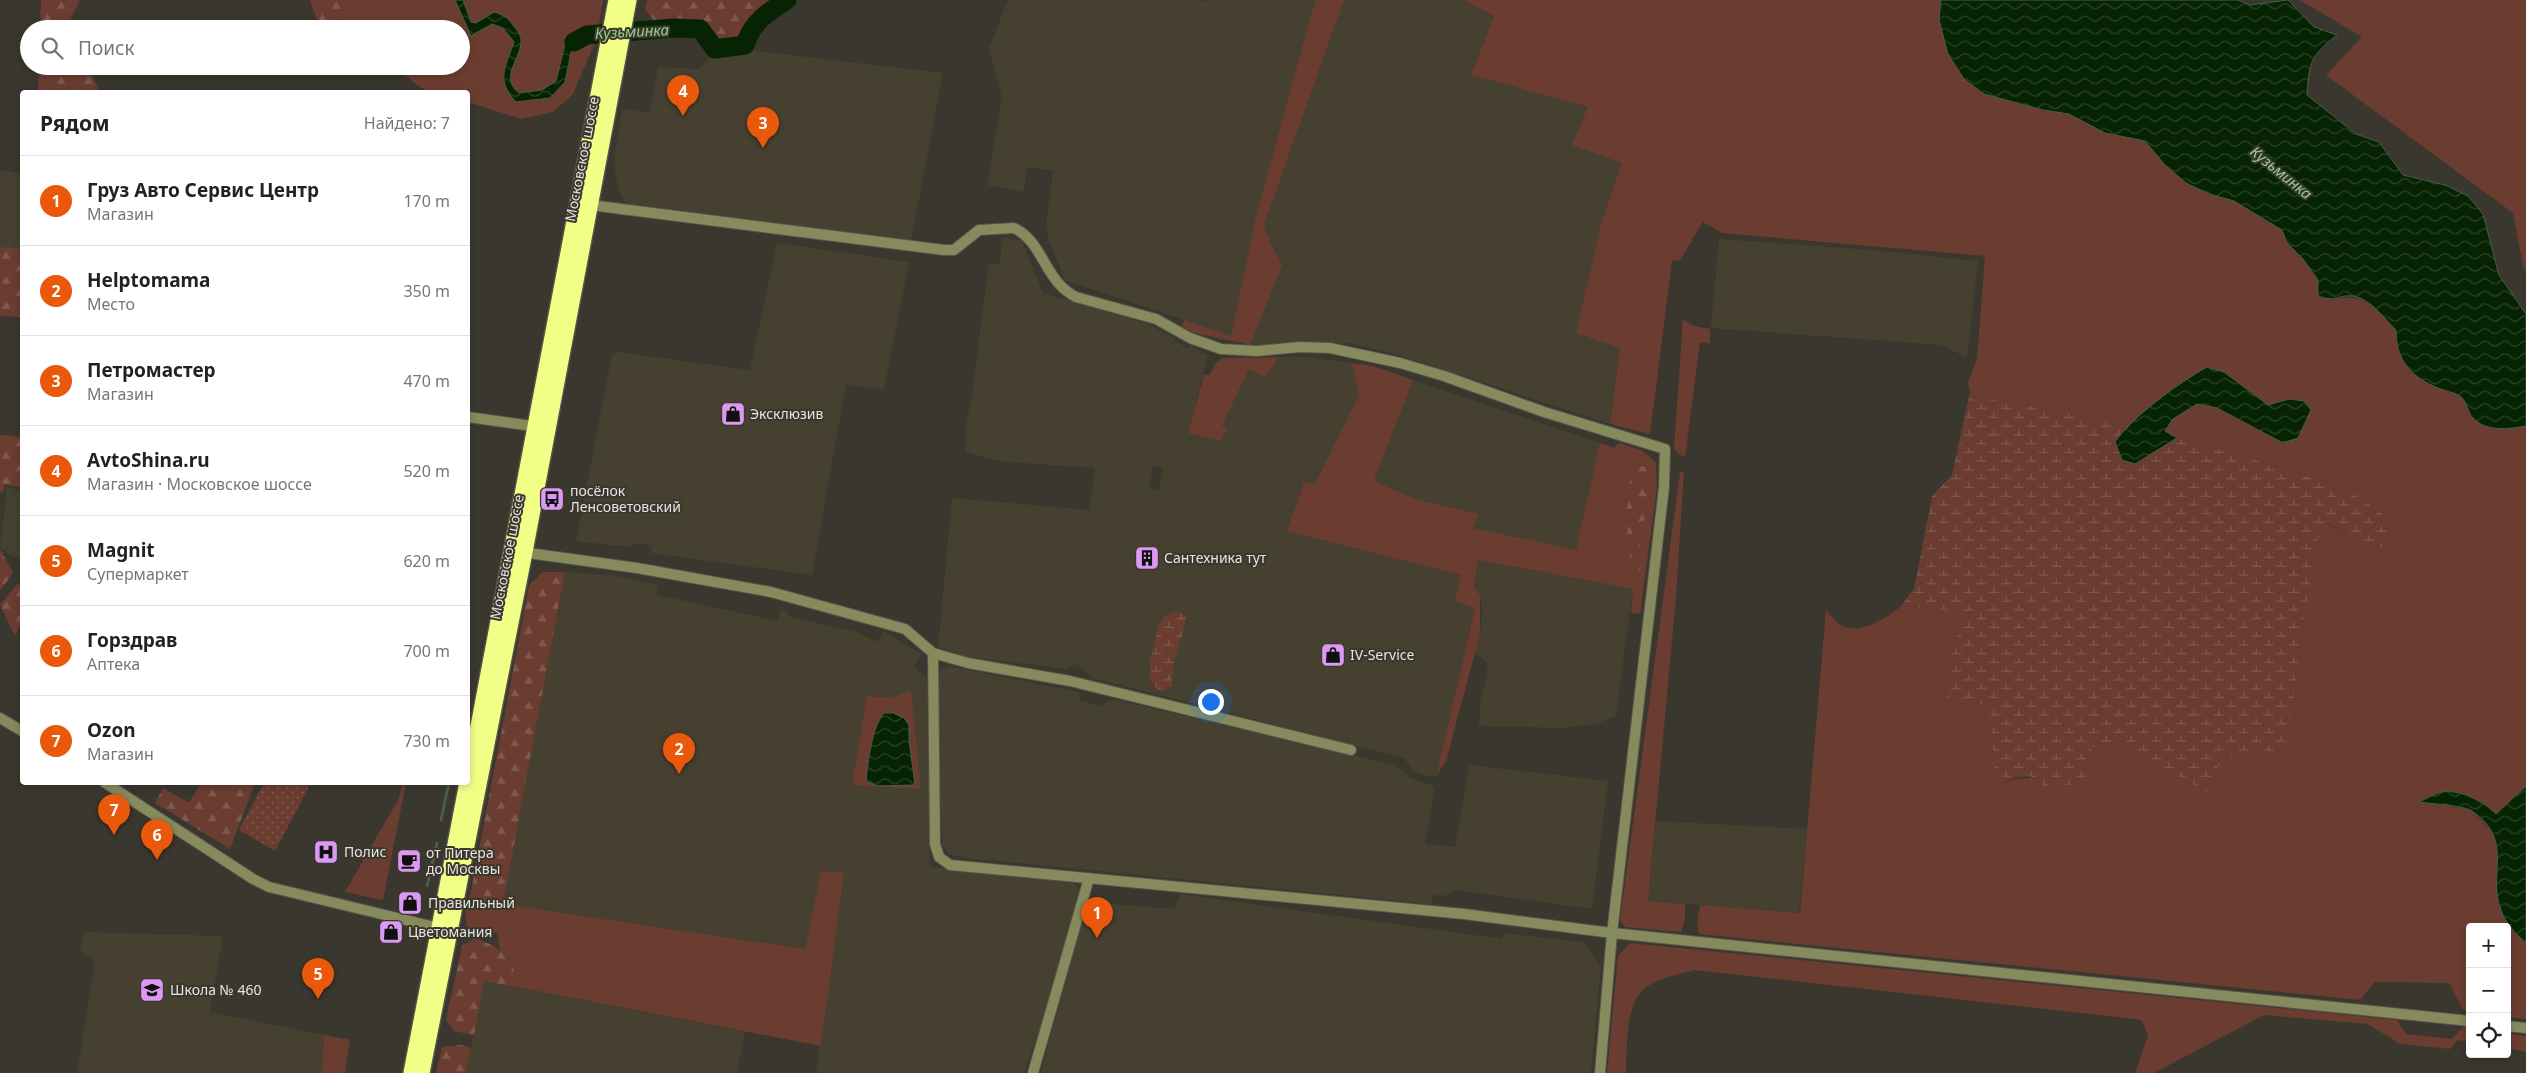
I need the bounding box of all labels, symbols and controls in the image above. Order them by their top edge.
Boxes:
water label: Кузьминка [594,19,670,43]
search box [20,20,470,75]
icon: search [38,34,66,62]
text: Поиск [78,35,134,61]
pin: 4 [667,75,699,116]
street label: Московское шоссе [560,94,603,223]
pin: 3 [747,107,779,148]
text: Рядом [40,109,110,137]
text: Найдено: 7 [364,112,450,134]
water label: Кузьминка [2247,141,2317,204]
text: Груз Авто Сервис Центр [87,177,319,203]
text: 1 [51,190,61,212]
text: 170 m [403,190,450,212]
text: Магазин [87,203,154,225]
text: Helptomama [87,267,210,293]
text: 2 [51,280,61,302]
text: 350 m [403,280,450,302]
text: Место [87,293,135,315]
text: Петромастер [87,357,216,383]
text: 3 [51,370,61,392]
text: 470 m [403,370,450,392]
text: Магазин [87,383,154,405]
shop icon: Эксклюзив [720,401,746,427]
place label: Эксклюзив [750,404,823,423]
text: AvtoShina.ru [87,447,210,473]
text: 4 [51,460,61,482]
text: 520 m [403,460,450,482]
text: Магазин · Московское шоссе [87,473,312,495]
place label: посёлок Ленсоветовский [570,481,681,516]
bus stop icon: посёлок Ленсоветовский [539,486,565,512]
street label: Московское шоссе [485,492,528,621]
text: Magnit [87,537,155,563]
building icon: Сантехника тут [1134,545,1160,571]
place label: Сантехника тут [1164,548,1267,567]
text: 5 [51,550,61,572]
text: 620 m [403,550,450,572]
text: Супермаркет [87,563,189,585]
text: Горздрав [87,627,177,653]
text: 6 [51,640,61,662]
text: 700 m [403,640,450,662]
shop icon: IV-Service [1320,642,1346,668]
place label: IV-Service [1350,645,1414,664]
text: Аптека [87,653,140,675]
your location [1198,689,1224,715]
text: Ozon [87,717,136,743]
text: 7 [51,730,61,752]
text: 730 m [403,730,450,752]
pin: 2 [663,733,695,774]
text: Магазин [87,743,154,765]
pin: 7 [98,794,130,835]
pin: 6 [141,819,173,860]
hospital icon: Полис [313,839,339,865]
place label: Полис [344,842,386,861]
place label: от Питера до Москвы [426,843,500,878]
cafe icon: от Питера до Москвы [396,848,422,874]
shop icon: Правильный [397,890,423,916]
place label: Правильный [428,893,515,912]
pin: 1 [1081,897,1113,938]
shop icon: Цветомания [378,919,404,945]
place label: Цветомания [408,922,492,941]
map controls [2466,923,2511,1058]
button: + [2466,923,2511,968]
pin: 5 [302,958,334,999]
button: − [2466,968,2511,1013]
school or university icon: Школа № 460 [139,977,165,1003]
place label: Школа № 460 [170,980,262,999]
button: locate [2466,1013,2511,1058]

